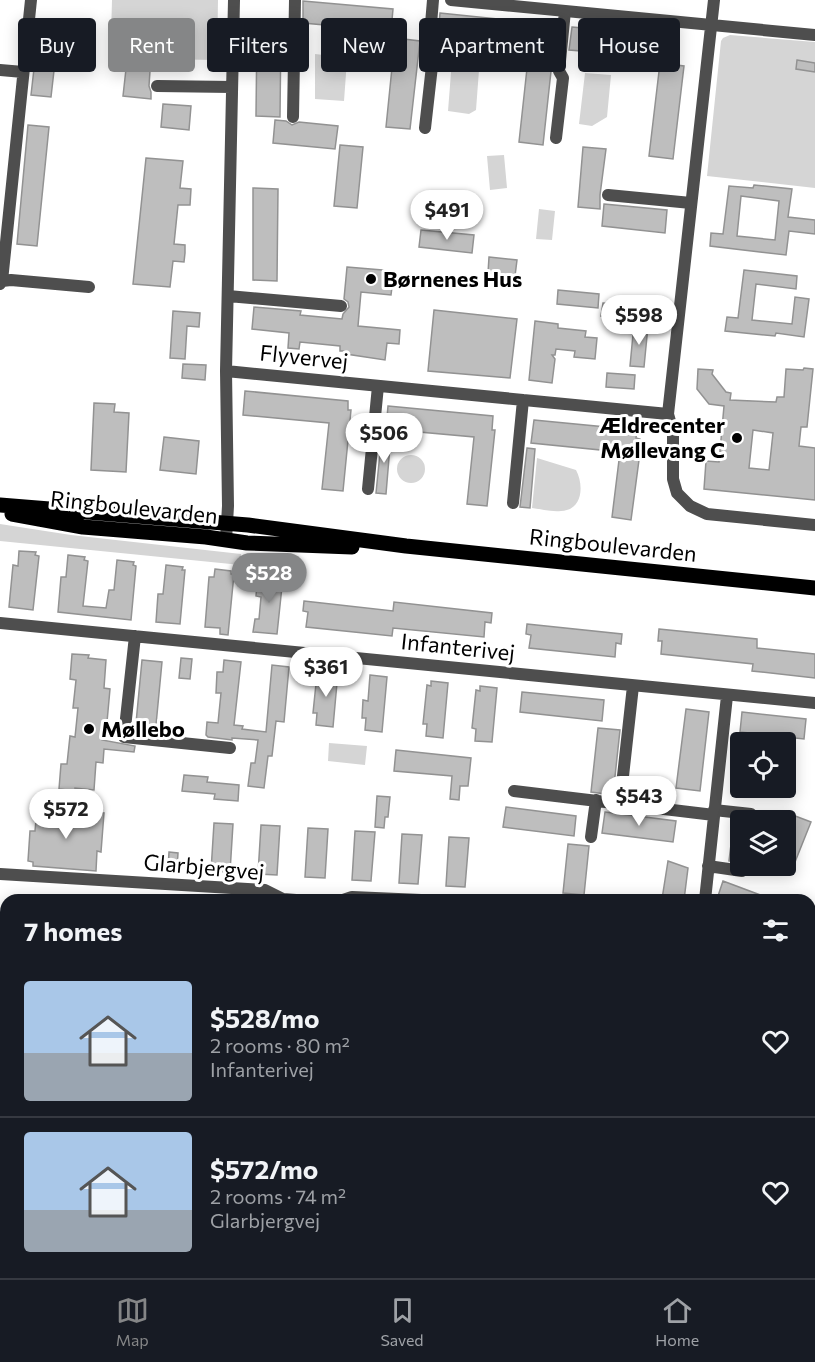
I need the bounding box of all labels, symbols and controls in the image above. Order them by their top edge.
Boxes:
chip: Buy [18,18,96,72]
chip: Rent [108,18,195,72]
chip: Filters [207,18,309,72]
chip: New [321,18,407,72]
chip: Apartment [419,18,566,72]
chip: House [578,18,680,72]
pin: $491 [411,190,483,241]
text: $491 [424,197,470,221]
place label: Børnenes Hus [383,265,522,292]
marker: Børnenes Hus [364,272,378,286]
pin: $598 [603,295,675,346]
text: $598 [615,302,663,326]
street label: Flyvervej [258,338,350,375]
place label: Ældrecenter Møllevang C [599,411,725,463]
pin: $506 [348,413,420,464]
text: $506 [360,420,408,444]
marker: Ældrecenter Møllevang C [730,431,744,445]
street label: Ringboulevarden [49,484,219,529]
street label: Ringboulevarden [528,522,698,567]
pin: $528 [233,553,305,604]
text: $528 [246,560,292,584]
street label: Infanterivej [400,627,516,666]
pin: $361 [290,647,362,698]
text: $361 [304,654,348,678]
place label: Møllebo [101,715,185,742]
marker: Møllebo [82,722,96,736]
map controls [730,732,796,876]
button: locate [730,732,796,798]
pin: $543 [603,776,675,827]
text: $543 [615,783,663,807]
pin: $572 [30,789,102,840]
text: $572 [43,796,89,820]
button: layers [730,810,796,876]
street label: Glarbjergvej [143,848,266,885]
icon: filters [759,914,792,947]
text: 7 homes [24,915,122,946]
text: $528/mo [210,1002,319,1033]
icon: home [72,1005,144,1077]
icon: heart [759,1025,792,1058]
text: 2 rooms · 80 m² [210,1033,350,1057]
text: Infanterivej [210,1057,314,1081]
text: $572/mo [210,1153,318,1184]
icon: home [72,1156,144,1228]
icon: heart [759,1176,792,1209]
text: 2 rooms · 74 m² [210,1184,346,1208]
text: Glarbjergvej [210,1208,320,1232]
tab: Map [116,1294,149,1349]
tab: Saved [380,1294,424,1349]
tab: Home [655,1294,699,1349]

